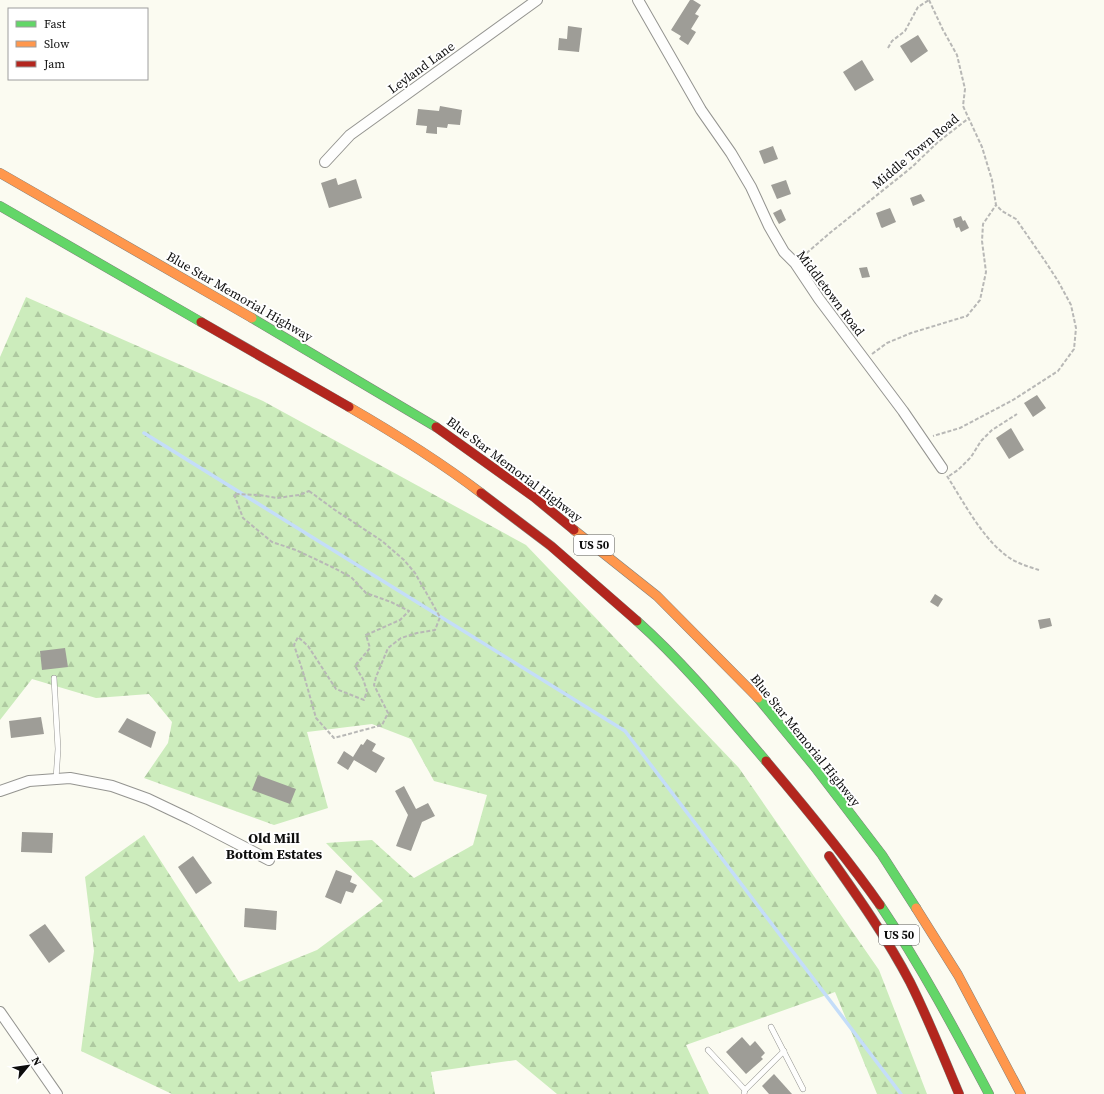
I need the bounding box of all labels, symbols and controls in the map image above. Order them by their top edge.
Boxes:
legend [8,8,148,80]
text: Fast [44,16,66,32]
text: Slow [44,36,70,52]
street label: Leyland Lane [385,37,458,97]
text: Jam [43,56,65,72]
street label: Middle Town Road [868,110,963,193]
street label: Middletown Road [793,247,869,340]
street label: Blue Star Memorial Highway [164,248,316,345]
street label: Blue Star Memorial Highway [443,413,586,526]
road number: US 50 [574,535,614,555]
street label: Blue Star Memorial Highway [747,671,865,810]
district label: Old Mill Bottom Estates [226,828,323,864]
road number: US 50 [879,925,919,945]
north arrow [8,1046,48,1086]
text: N [28,1054,45,1069]

